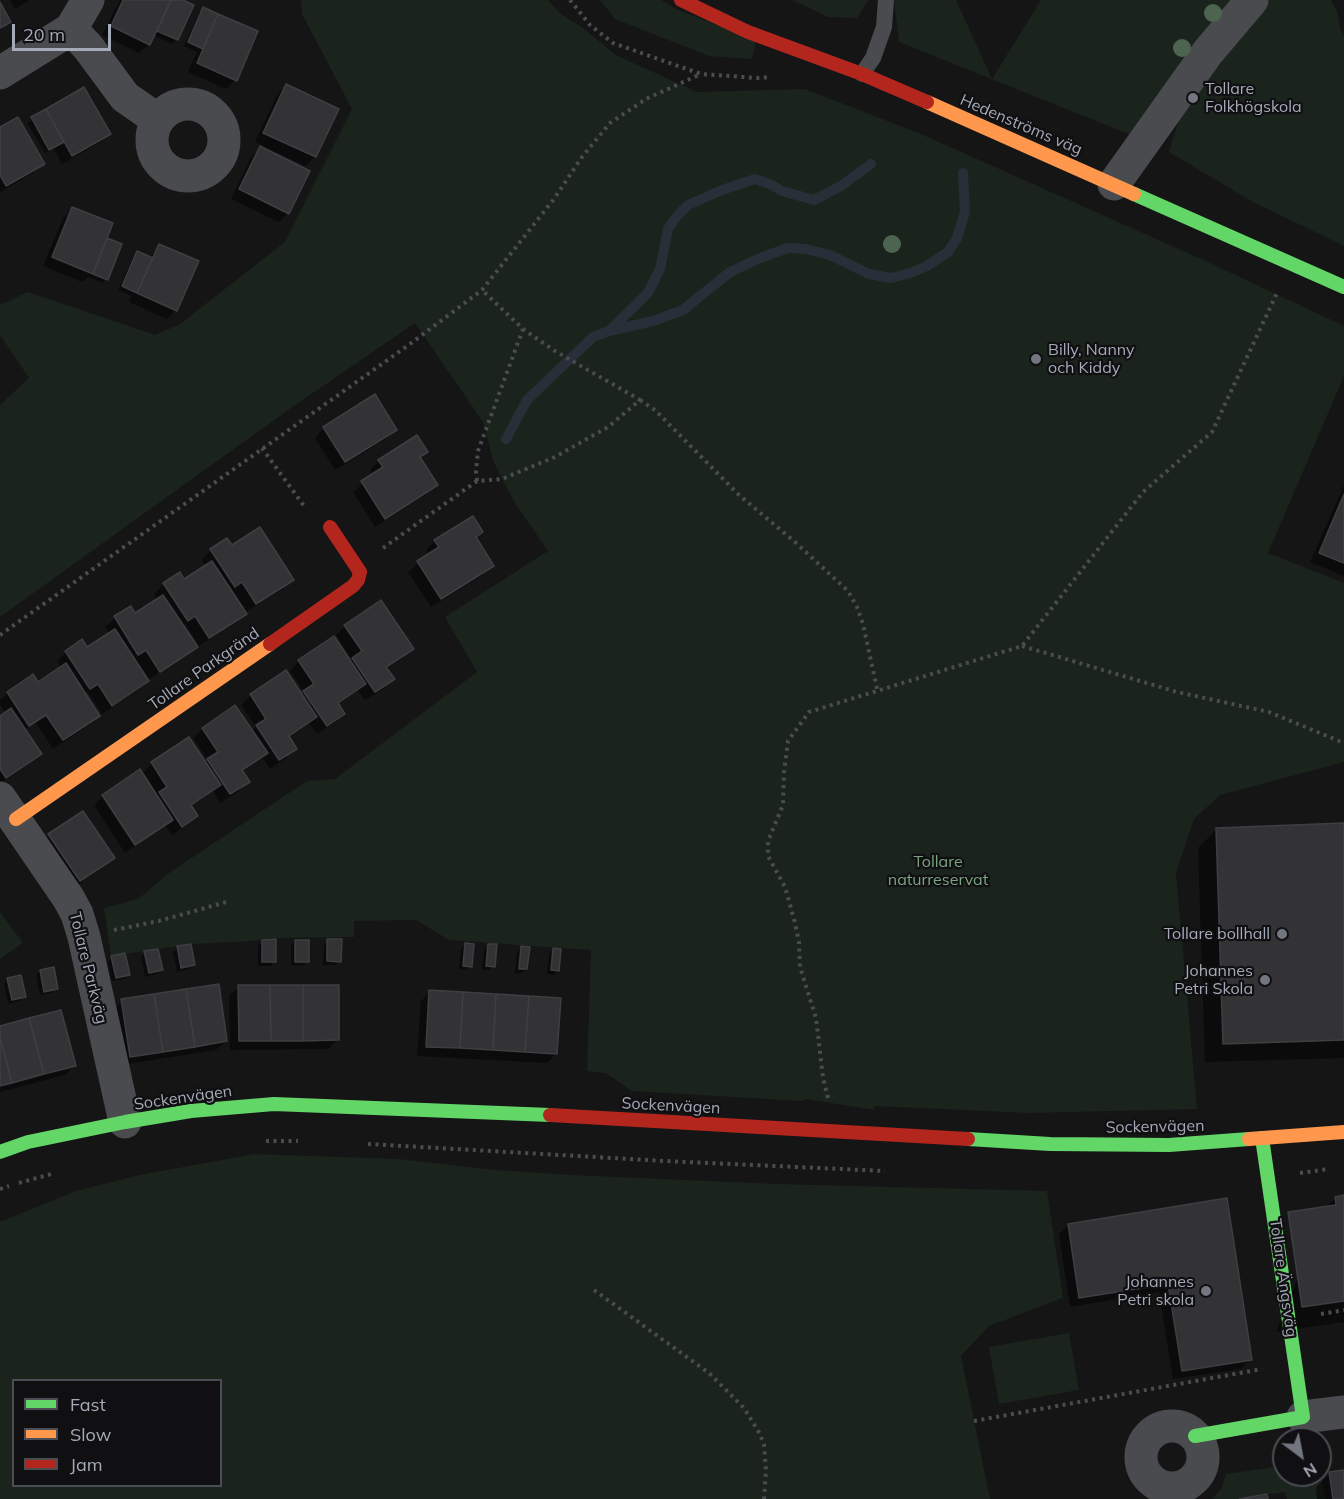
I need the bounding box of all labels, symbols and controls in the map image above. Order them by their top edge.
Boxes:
scale bar [15,12,114,50]
text: 20 m [23,23,65,46]
place label: Tollare Folkhögskola [1205,79,1302,117]
street label: Hedenströms väg [957,91,1085,159]
marker: Tollare Folkhögskola [1186,91,1200,105]
place label: Billy, Nanny och Kiddy [1048,340,1135,378]
marker: Billy, Nanny och Kiddy [1029,352,1043,366]
street label: Tollare Parkgränd [145,624,263,714]
park label: Tollare naturreservat [888,852,988,890]
street label: Tollare Parkväg [65,910,111,1026]
place label: Tollare bollhall [1164,924,1270,944]
marker: Tollare bollhall [1275,927,1289,941]
place label: Johannes Petri Skola [1174,961,1253,999]
marker: Johannes Petri Skola [1258,973,1272,987]
street label: Sockenvägen [133,1082,233,1114]
street label: Sockenvägen [621,1094,721,1118]
street label: Sockenvägen [1105,1117,1205,1137]
street label: Tollare Ängsväg [1265,1217,1301,1339]
place label: Johannes Petri skola [1117,1272,1194,1310]
marker: Johannes Petri skola [1199,1284,1213,1298]
legend [12,1379,222,1487]
text: Fast [70,1393,106,1416]
text: Slow [70,1423,111,1446]
north arrow [1272,1427,1332,1487]
text: Jam [70,1453,103,1476]
text: N [1300,1459,1321,1482]

